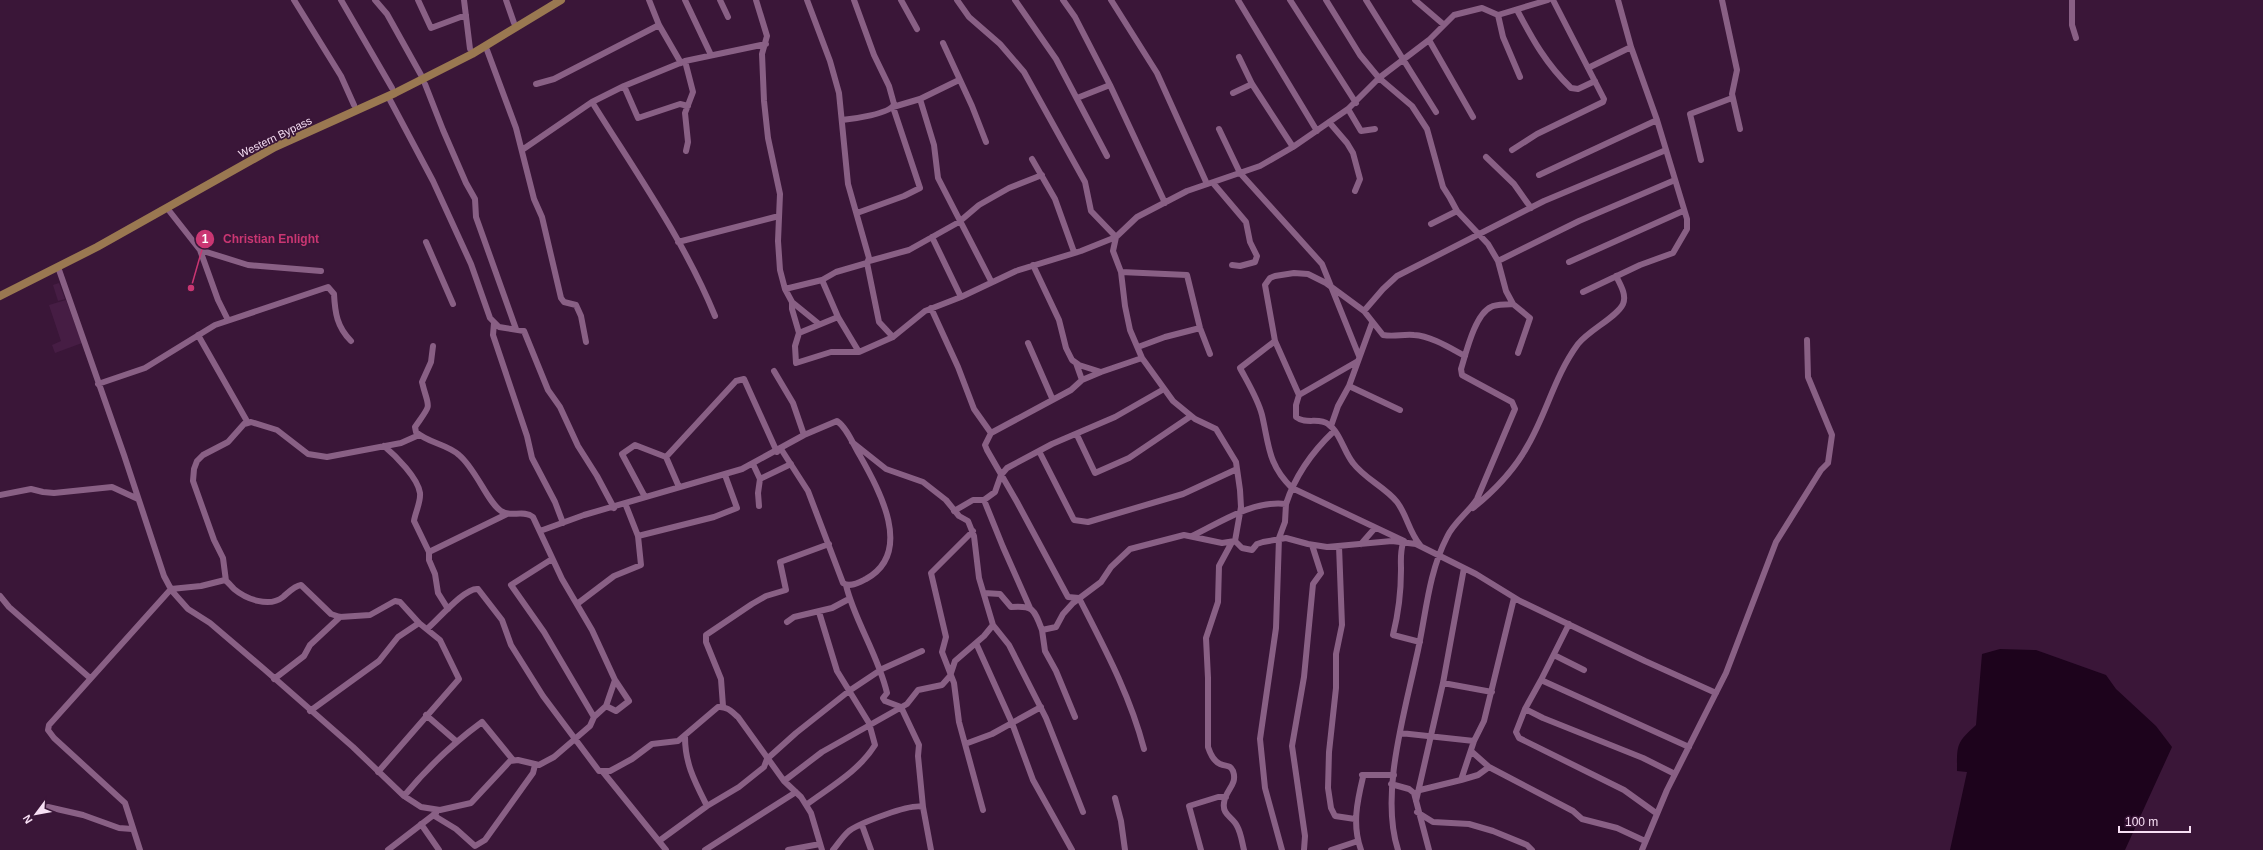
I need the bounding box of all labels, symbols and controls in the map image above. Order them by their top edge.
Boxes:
street label: Western Bypass [236,114,314,160]
callout: Christian Enlight [195,227,327,251]
text: 1 [202,232,209,246]
text: Christian Enlight [223,232,319,246]
north arrow [16,794,56,834]
scale bar [2119,808,2190,834]
text: N [20,813,35,826]
text: 100 m [2125,815,2158,829]

